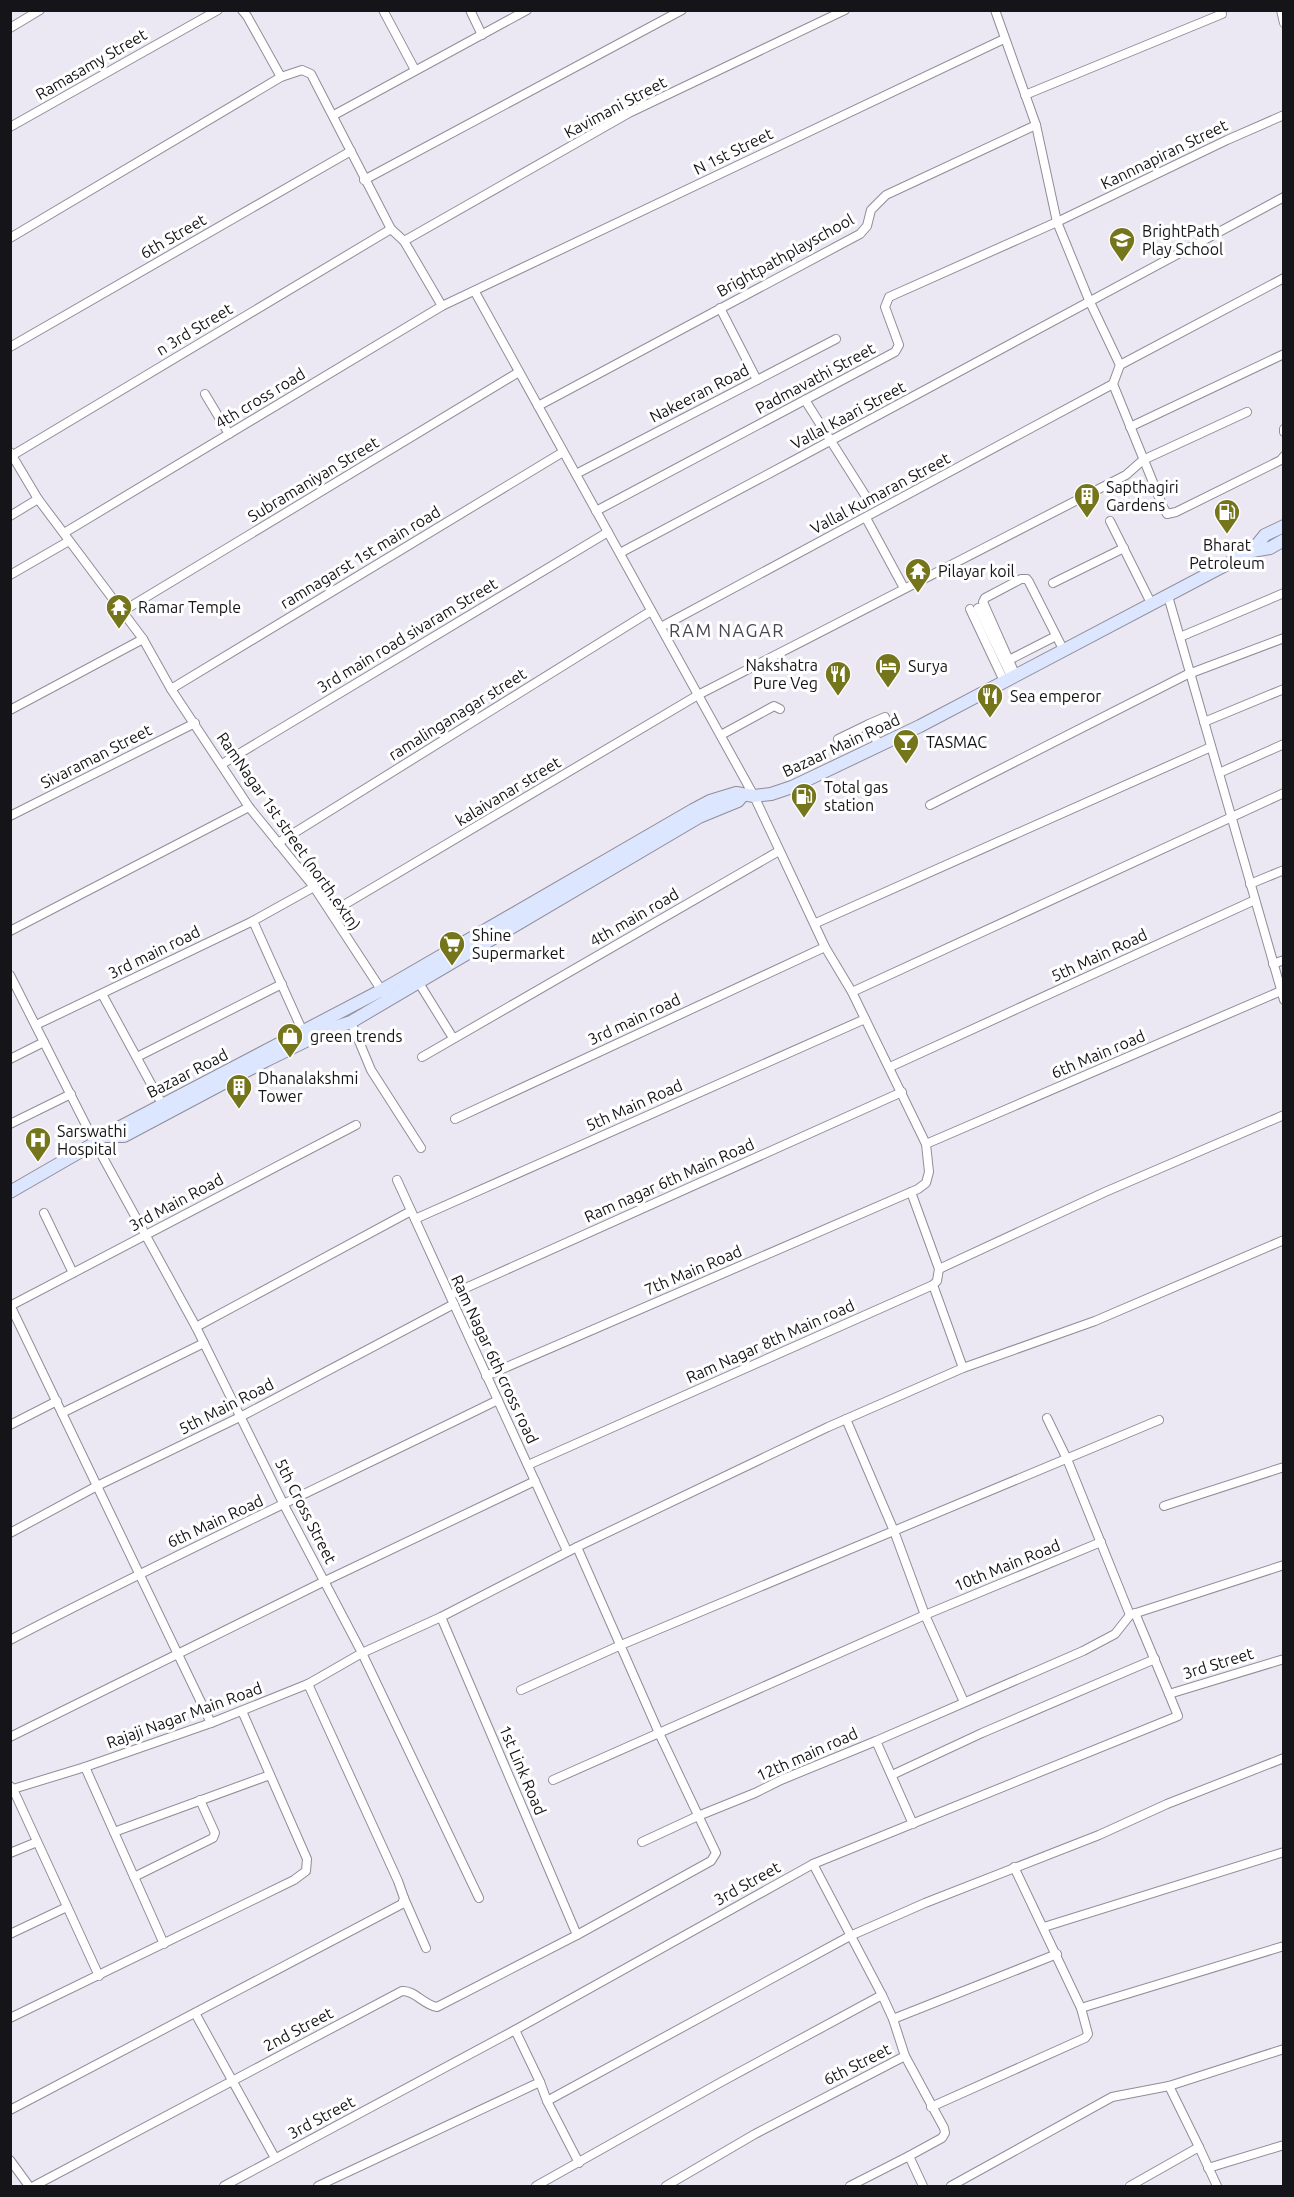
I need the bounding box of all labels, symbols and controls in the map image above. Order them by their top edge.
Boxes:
street label: Ramasamy Street [32,25,150,103]
street label: Kavimani Street [561,72,670,141]
street label: Kannnapiran Street [1098,115,1231,192]
street label: N 1st Street [691,124,776,178]
street label: 6th Street [137,210,210,262]
street label: Brightpathplayschool [713,210,857,300]
place label: BrightPath Play School [1142,222,1223,258]
school or university icon: BrightPath Play School [1107,225,1137,263]
street label: n 3rd Street [153,299,236,359]
street label: Padmavathi Street [752,339,878,417]
street label: Nakeeran Road [646,360,752,426]
street label: 4th cross road [212,364,308,432]
street label: Vallal Kaari Street [788,377,909,453]
street label: Subramaniyan Street [244,432,382,525]
street label: Vallal Kumaran Street [807,448,953,537]
place label: Sapthagiri Gardens [1106,478,1179,514]
building icon: Sapthagiri Gardens [1072,481,1102,519]
fuel station icon: Bharat Petroleum [1212,497,1242,535]
street label: ramnagarst 1st main road [277,502,443,612]
place label: Bharat Petroleum [1189,536,1265,572]
temple icon: Pilayar koil [903,556,933,594]
place label: Pilayar koil [938,562,1015,580]
street label: 3rd main road sivaram Street [314,574,501,696]
temple icon: Ramar Temple [104,592,134,630]
place label: Ramar Temple [138,598,241,616]
district label: RAM NAGAR [669,620,785,640]
hotel icon: Surya [873,651,903,689]
place label: Nakshatra Pure Veg [745,656,818,692]
place label: Surya [908,657,948,675]
restaurant icon: Nakshatra Pure Veg [823,659,853,697]
street label: ramalinganagar street [385,664,530,764]
restaurant icon: Sea emperor [975,681,1005,719]
place label: Sea emperor [1010,687,1101,705]
street label: Bazaar Main Road [779,710,903,780]
street label: Sivaraman Street [38,720,155,792]
bar icon: TASMAC [891,727,921,765]
street label: RamNagar 1st street (north.extn) [213,729,365,934]
place label: TASMAC [926,733,987,751]
street label: kalaivanar street [452,752,564,829]
place label: Total gas station [824,778,888,814]
fuel station icon: Total gas station [789,781,819,819]
street label: 4th main road [586,884,682,950]
street label: 3rd main road [105,922,203,982]
street label: 5th Main Road [1048,925,1150,985]
place label: Shine Supermarket [472,926,566,962]
supermarket icon: Shine Supermarket [437,929,467,967]
street label: 3rd main road [585,990,683,1048]
shop icon: green trends [275,1021,305,1059]
street label: 6th Main road [1048,1026,1148,1082]
place label: green trends [310,1027,402,1045]
street label: Bazaar Road [143,1045,231,1101]
place label: Dhanalakshmi Tower [258,1069,358,1105]
building icon: Dhanalakshmi Tower [224,1072,254,1110]
street label: 5th Main Road [583,1076,685,1134]
place label: Sarswathi Hospital [57,1122,127,1158]
hospital icon: Sarswathi Hospital [23,1125,53,1163]
street label: Ram nagar 6th Main Road [581,1134,757,1226]
street label: 3rd Main Road [126,1170,226,1234]
street label: 7th Main Road [642,1241,744,1299]
street label: Ram Nagar 6th cross road [448,1272,542,1446]
street label: Ram Nagar 8th Main road [683,1296,857,1386]
street label: 5th Main Road [176,1374,276,1438]
street label: 5th Cross Street [272,1455,341,1567]
street label: 6th Main Road [164,1491,266,1551]
street label: 10th Main Road [951,1536,1063,1594]
street label: 3rd Street [1181,1644,1256,1682]
street label: Rajaji Nagar Main Road [104,1678,264,1752]
street label: 1st Link Road [496,1722,550,1818]
street label: 12th main road [754,1724,860,1784]
street label: 3rd Street [711,1857,784,1909]
street label: 2nd Street [260,2003,336,2055]
street label: 6th Street [820,2039,894,2089]
street label: 3rd Street [285,2092,358,2142]

